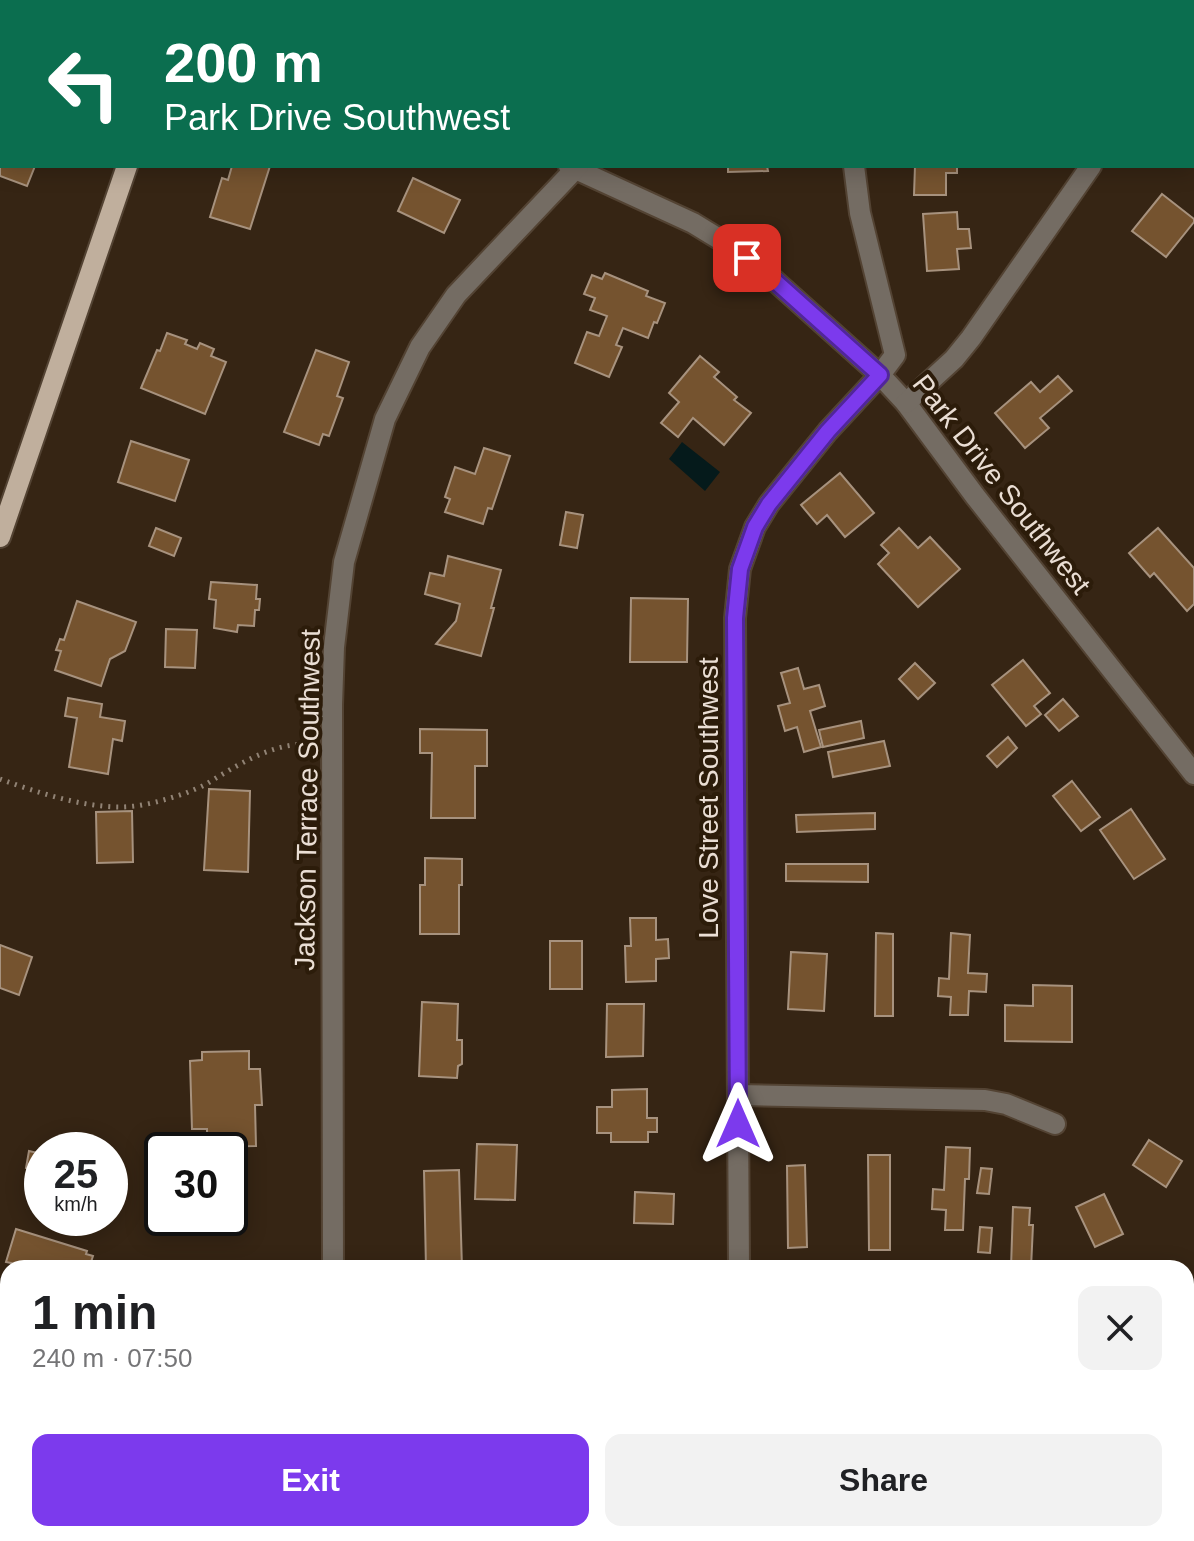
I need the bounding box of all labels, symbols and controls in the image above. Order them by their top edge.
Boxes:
text: 200 m [164,31,323,94]
icon: left [32,32,136,136]
text: Park Drive Southwest [164,97,510,138]
pin [713,224,781,292]
icon: arrive [725,236,769,280]
street label: Park Drive Southwest [907,369,1097,600]
street label: Jackson Terrace Southwest [289,629,326,971]
street label: Love Street Southwest [693,657,724,939]
position arrow [696,1082,780,1166]
speed limit sign: 30 [144,1132,248,1236]
text: 25 [54,1152,98,1196]
text: km/h [54,1193,98,1215]
text: 1 min [32,1286,157,1339]
button: close [1078,1286,1162,1370]
text: 240 m · 07:50 [32,1343,192,1373]
button: Exit [32,1434,589,1526]
button: Share [605,1434,1162,1526]

